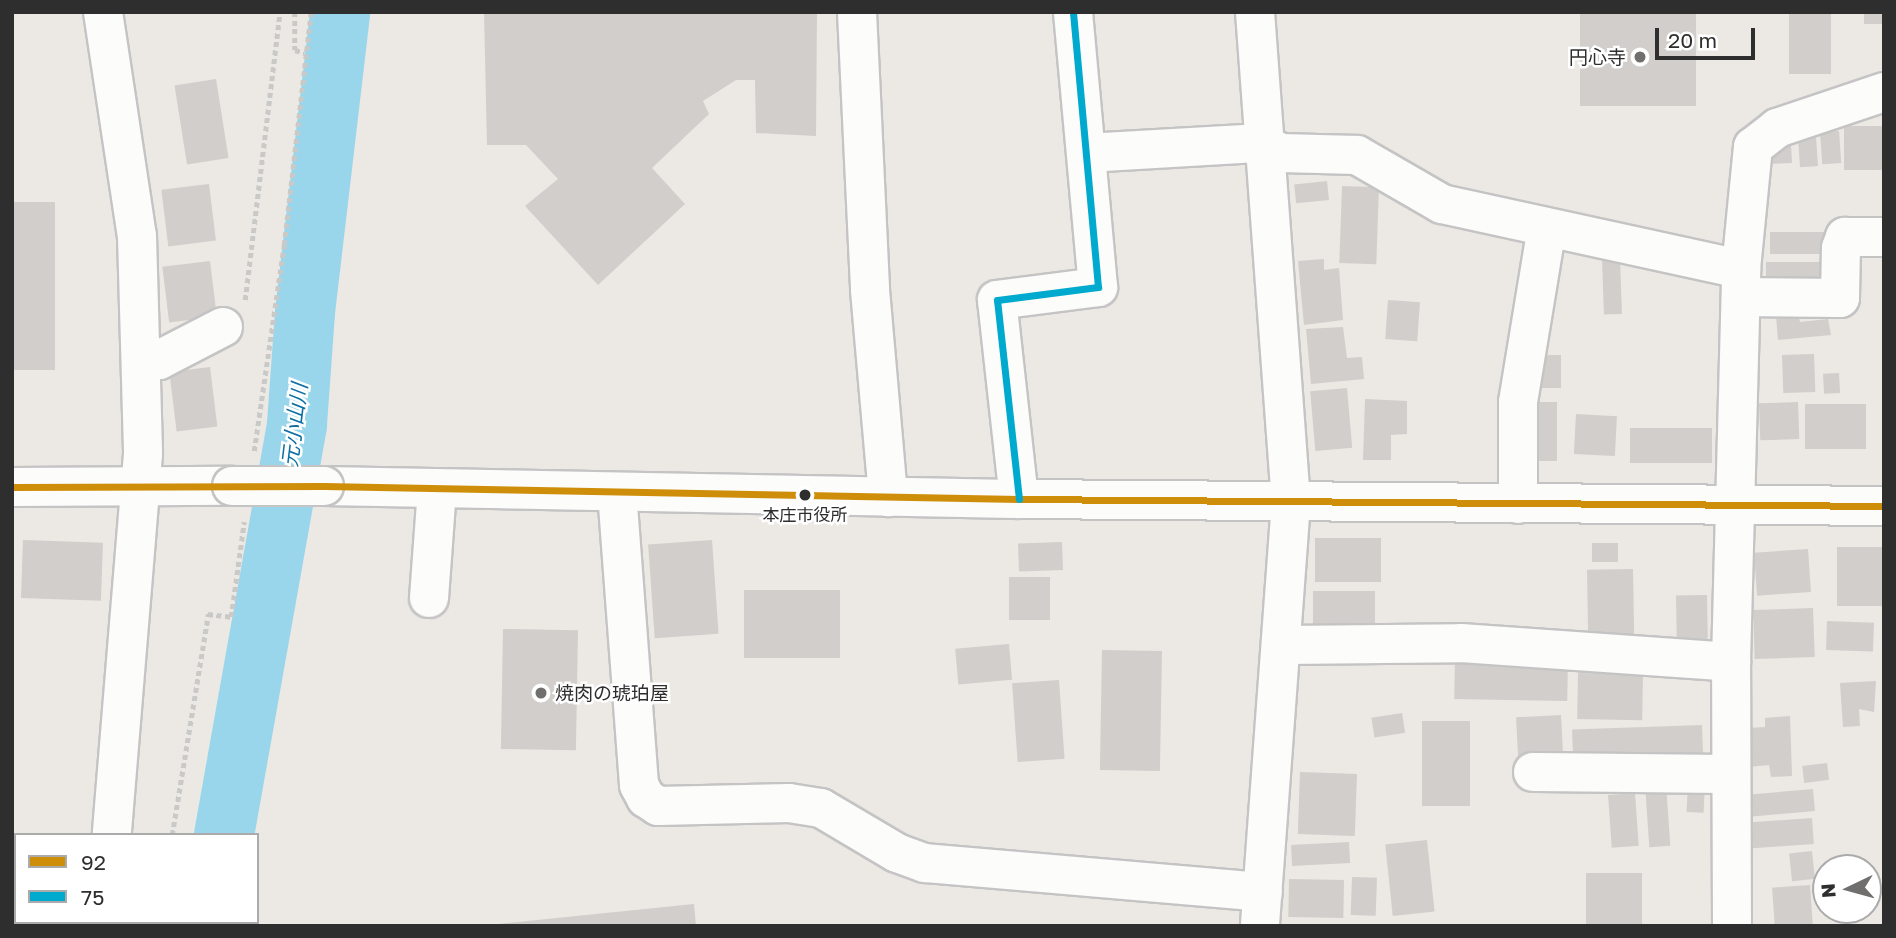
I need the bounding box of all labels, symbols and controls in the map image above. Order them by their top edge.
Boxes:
scale bar [1658,14,1758,58]
text: 20 m [1668,27,1717,53]
place label: 円心寺 [1569,46,1626,68]
marker: 円心寺 [1632,49,1648,65]
water label: 元小山川 [276,382,312,468]
marker: 本庄市役所 [798,488,812,502]
place label: 本庄市役所 [763,505,847,525]
place label: 焼肉の琥珀屋 [555,682,669,704]
marker: 焼肉の琥珀屋 [533,685,549,701]
legend [14,833,259,924]
text: 92 [81,849,106,875]
north arrow [1812,854,1882,924]
text: N [1815,883,1840,899]
text: 75 [81,884,104,910]

